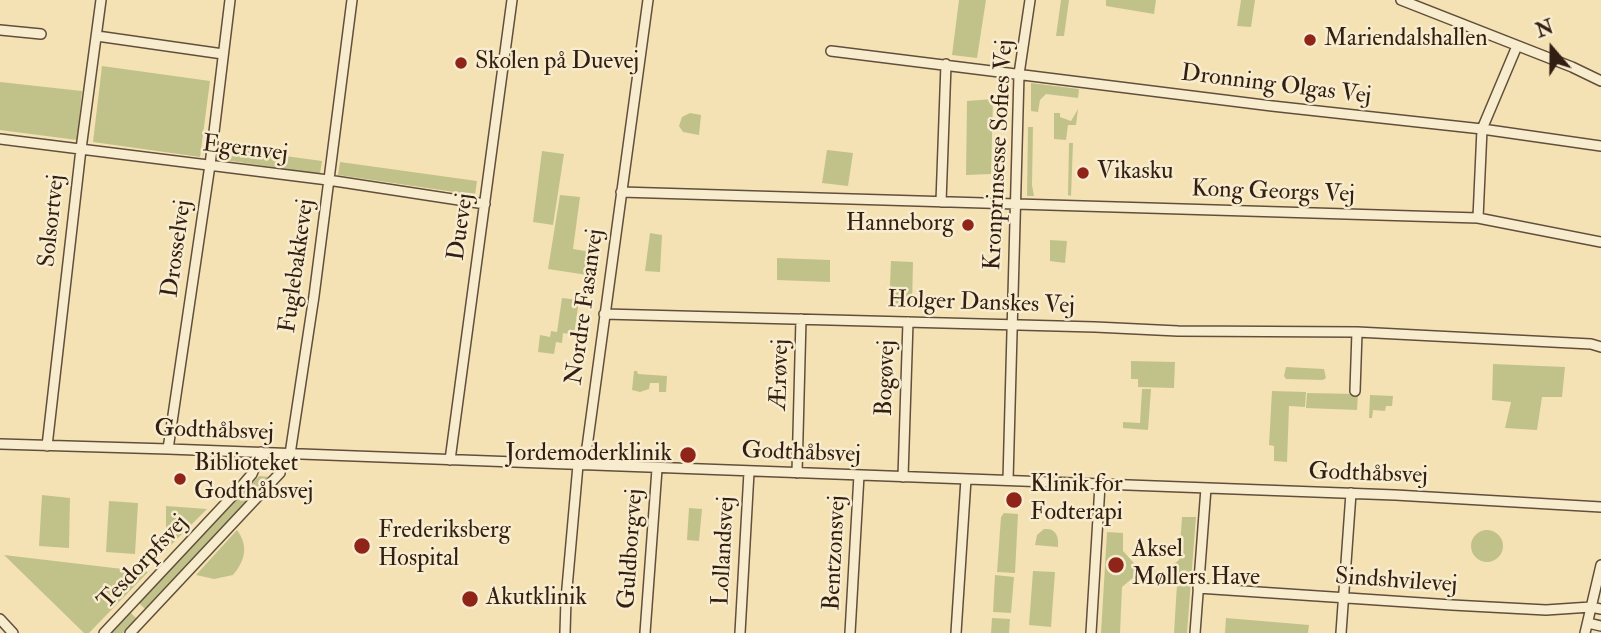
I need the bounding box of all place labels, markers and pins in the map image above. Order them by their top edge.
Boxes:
place label: Mariendalshallen [1324,26,1488,54]
marker: Mariendalshallen [1302,32,1318,48]
place label: Skolen på Duevej [475,49,639,77]
marker: Skolen på Duevej [453,55,469,71]
place label: Vikasku [1097,159,1173,187]
marker: Vikasku [1075,165,1091,181]
place label: Hanneborg [846,211,954,239]
marker: Hanneborg [960,217,976,233]
place label: Jordemoderklinik [505,441,672,469]
marker: Jordemoderklinik [678,445,698,465]
place label: Biblioteket Godthåbsvej [194,451,313,507]
marker: Biblioteket Godthåbsvej [172,471,188,487]
place label: Klinik for Fodterapi [1030,472,1123,528]
marker: Klinik for Fodterapi [1004,490,1024,510]
place label: Frederiksberg Hospital [378,518,511,574]
marker: Frederiksberg Hospital [352,536,372,556]
place label: Aksel Møllers Have [1132,537,1260,593]
marker: Aksel Møllers Have [1106,555,1126,575]
place label: Akutklinik [486,585,587,613]
marker: Akutklinik [460,589,480,609]

